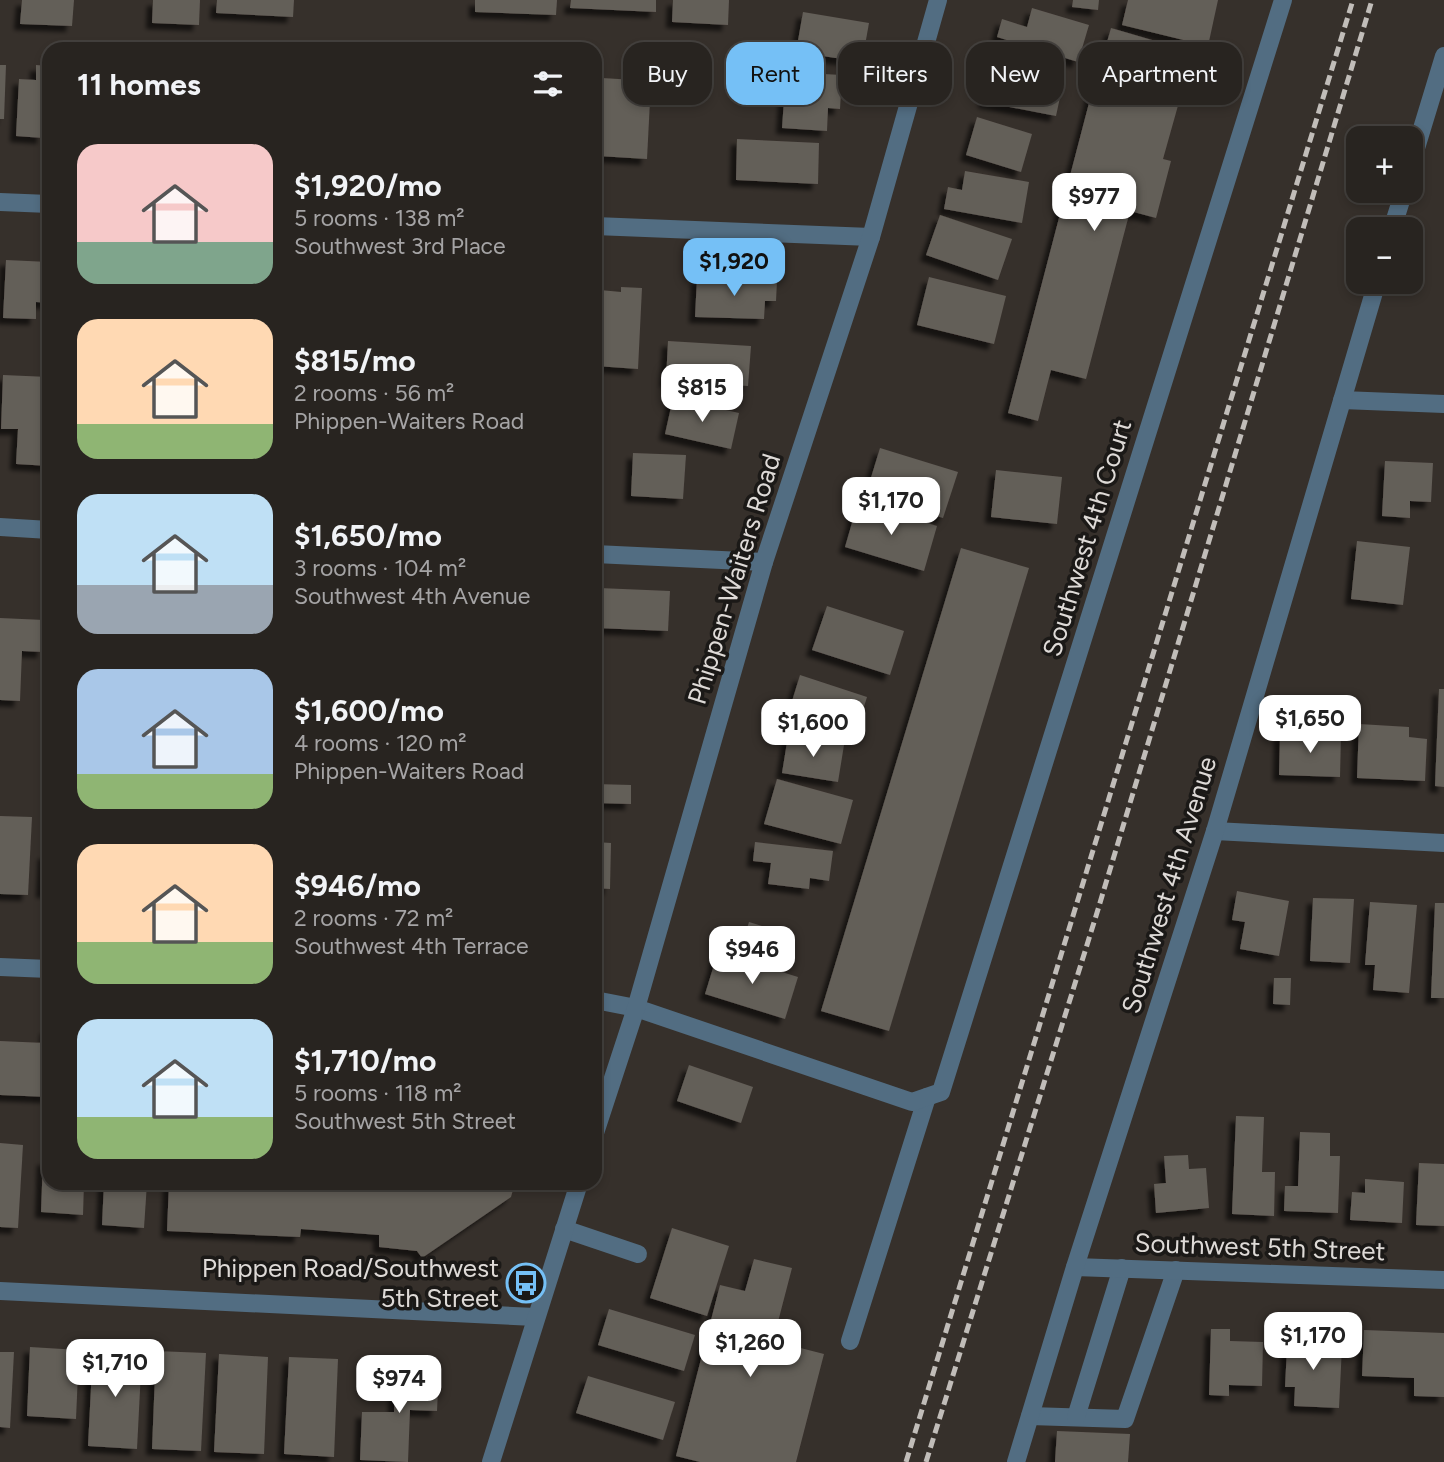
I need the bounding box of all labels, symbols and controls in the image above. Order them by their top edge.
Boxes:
chip: Buy [623,42,712,105]
chip: Rent [726,42,824,105]
chip: Filters [838,42,952,105]
chip: New [966,42,1064,105]
chip: Apartment [1078,42,1242,105]
icon: filters [529,65,567,103]
text: 11 homes [77,66,201,103]
map controls [1346,126,1423,294]
button: + [1346,126,1423,203]
text: $1,920/mo [294,167,442,204]
icon: home [133,172,217,256]
pin: $977 [1053,174,1135,233]
text: $977 [1068,182,1120,210]
text: 5 rooms · 138 m² [294,204,465,232]
button: − [1346,217,1423,294]
text: Southwest 3rd Place [294,232,506,260]
pin: $1,920 [677,238,791,298]
text: $1,920 [699,247,769,275]
text: $815/mo [294,342,416,379]
icon: home [133,347,217,431]
pin: $815 [661,364,743,424]
text: $815 [677,373,727,401]
text: 2 rooms · 56 m² [294,379,454,407]
text: Phippen-Waiters Road [294,407,524,435]
street label: Southwest 4th Court [1036,415,1138,660]
street label: Phippen-Waiters Road [681,450,787,708]
pin: $1,170 [834,477,948,537]
text: $1,170 [858,486,924,514]
text: $1,650/mo [294,517,442,554]
icon: home [133,522,217,606]
text: 3 rooms · 104 m² [294,554,466,582]
text: Southwest 4th Avenue [294,582,530,610]
text: $1,600/mo [294,692,444,729]
pin: $1,650 [1253,696,1367,755]
icon: home [133,697,217,781]
pin: $1,600 [756,700,870,759]
text: $1,650 [1275,704,1345,732]
text: $1,600 [777,708,849,736]
text: 4 rooms · 120 m² [294,729,467,757]
street label: Southwest 4th Avenue [1115,753,1223,1017]
text: Phippen-Waiters Road [294,757,524,785]
text: $946/mo [294,867,421,904]
icon: home [133,872,217,956]
text: 2 rooms · 72 m² [294,904,453,932]
pin: $946 [711,926,793,986]
text: Southwest 4th Terrace [294,932,529,960]
text: $946 [725,935,779,963]
text: $1,710/mo [294,1042,436,1079]
icon: home [133,1047,217,1131]
text: 5 rooms · 118 m² [294,1079,462,1107]
text: Southwest 5th Street [294,1107,516,1135]
street label: Southwest 5th Street [1134,1227,1386,1267]
place label: Phippen Road/Southwest 5th Street [202,1252,499,1314]
bus stop icon: Phippen Road/Southwest 5th Street [505,1262,547,1304]
pin: $1,170 [1256,1312,1370,1372]
pin: $1,260 [693,1320,807,1379]
text: $1,170 [1280,1321,1346,1349]
text: $1,260 [715,1328,785,1356]
pin: $1,710 [58,1340,172,1399]
text: $1,710 [82,1348,148,1376]
pin: $974 [358,1356,440,1415]
text: $974 [372,1364,426,1392]

